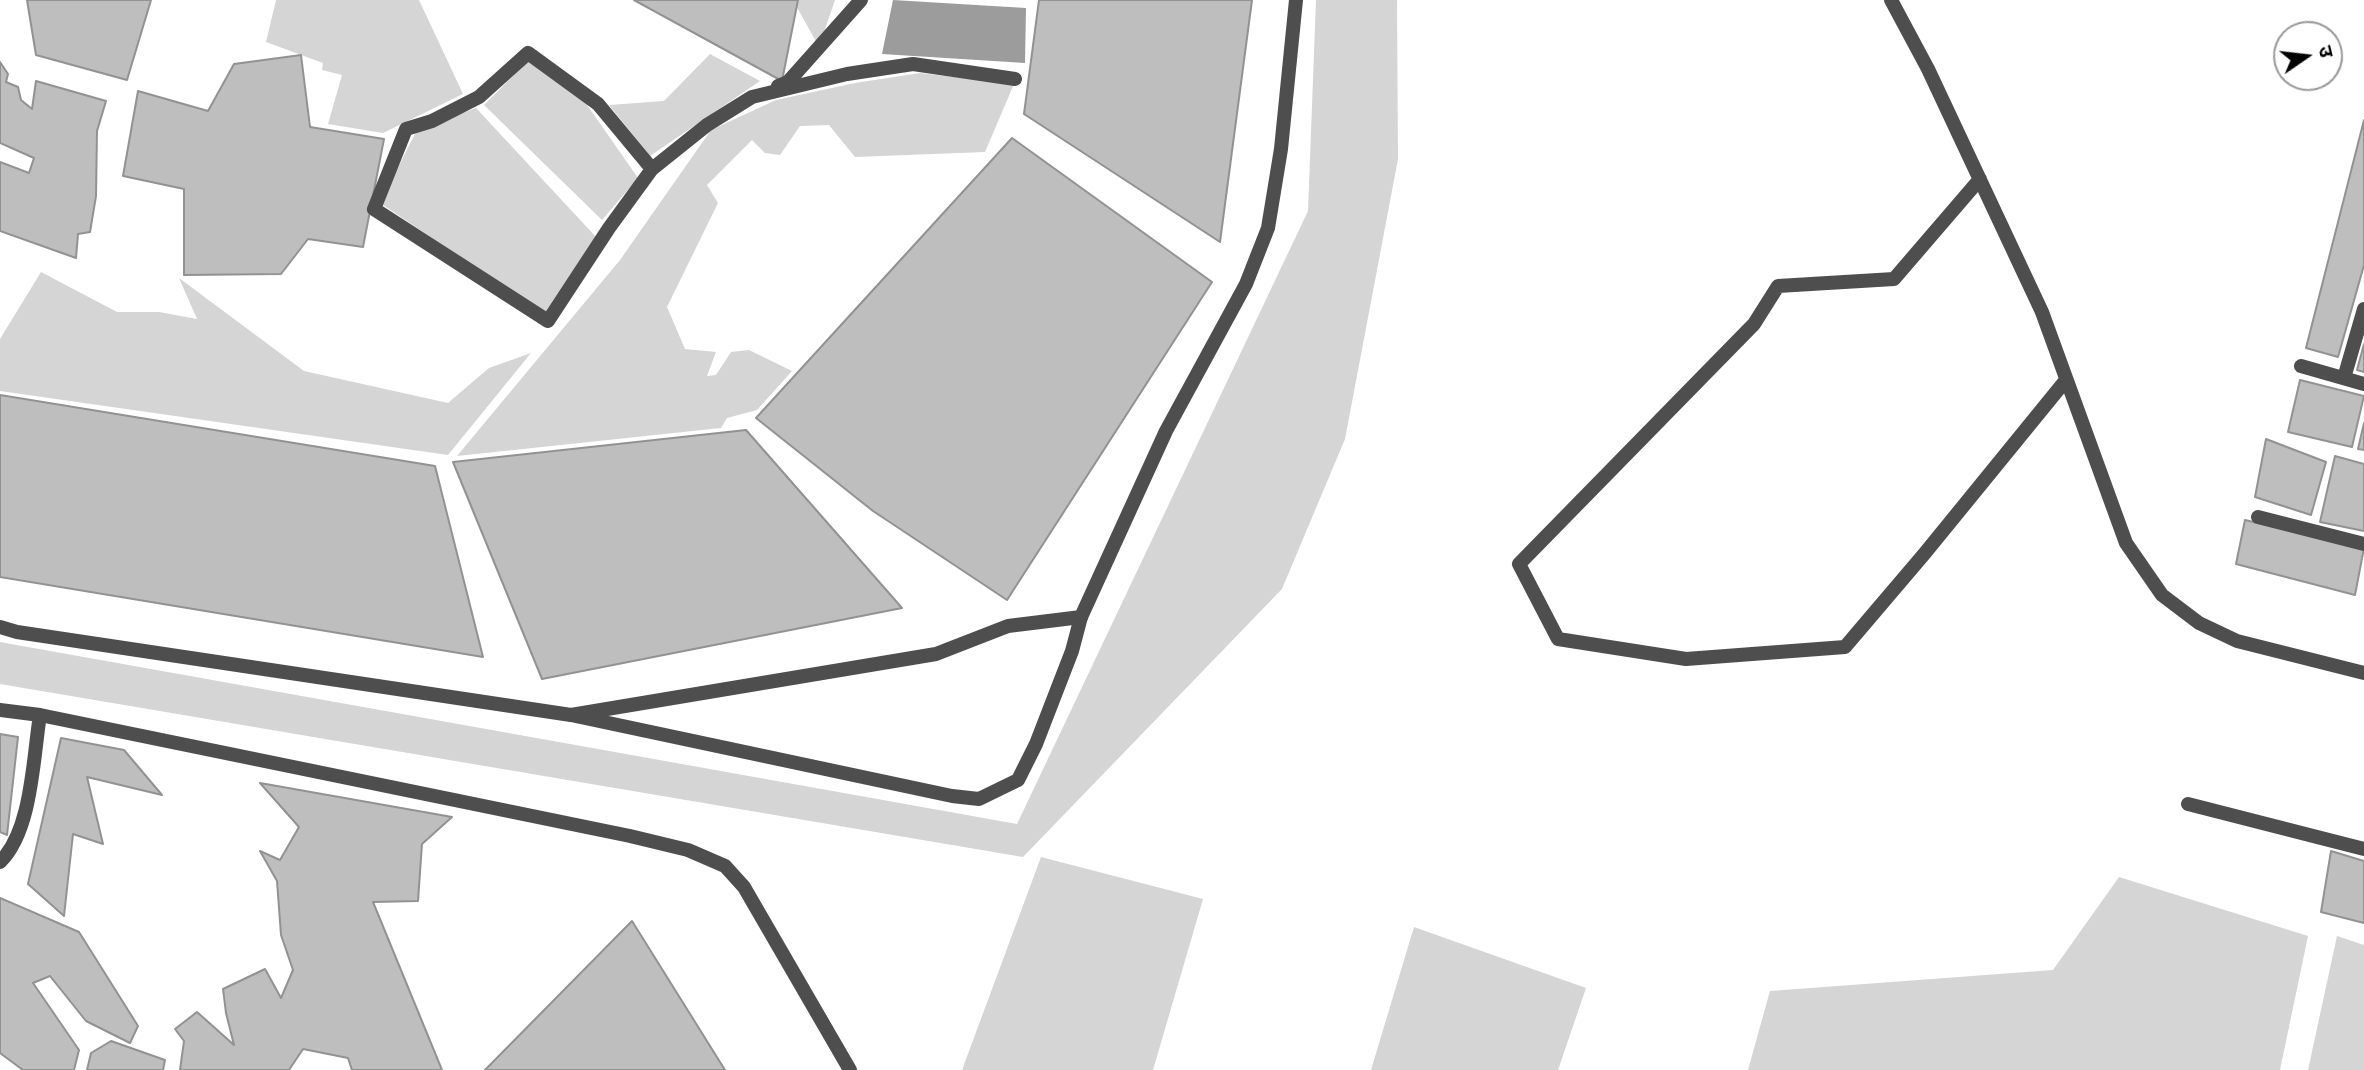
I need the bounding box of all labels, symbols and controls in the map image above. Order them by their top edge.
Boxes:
north arrow [2273,21,2343,91]
text: उ [2314,43,2338,59]

